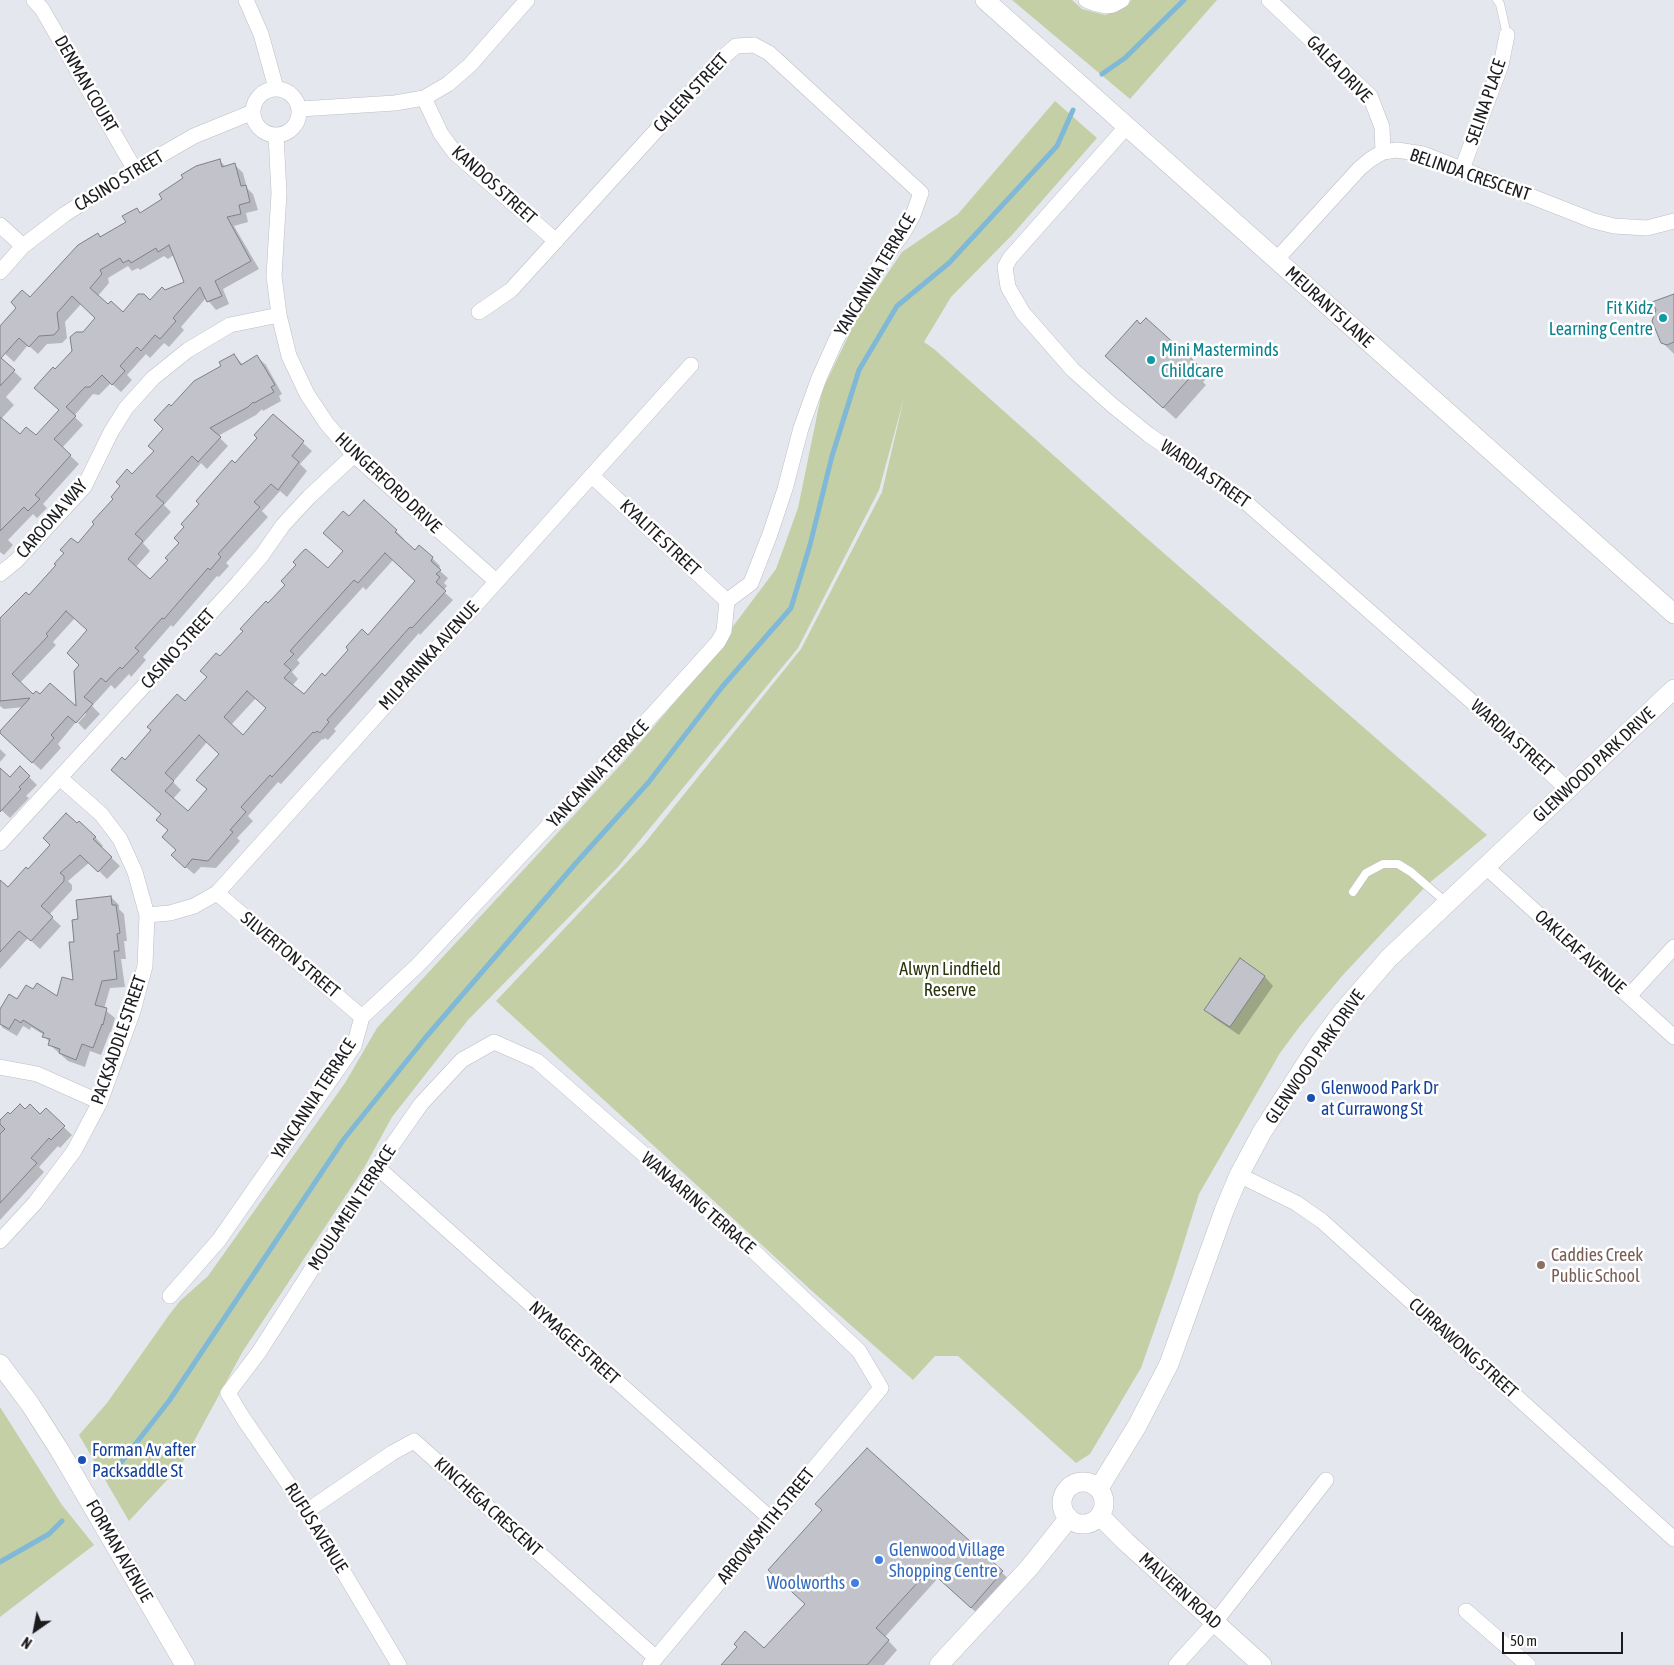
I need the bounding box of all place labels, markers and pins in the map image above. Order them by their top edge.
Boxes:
place label: Fit Kidz Learning Centre [1549,297,1653,340]
marker: Fit Kidz Learning Centre [1657,312,1669,324]
place label: Mini Masterminds Childcare [1161,339,1279,382]
marker: Mini Masterminds Childcare [1145,354,1157,366]
place label: Glenwood Park Dr at Currawong St [1321,1077,1438,1120]
marker: Glenwood Park Dr at Currawong St [1305,1092,1317,1104]
place label: Caddies Creek Public School [1551,1244,1643,1286]
marker: Caddies Creek Public School [1535,1259,1547,1271]
place label: Forman Av after Packsaddle St [92,1439,196,1482]
marker: Forman Av after Packsaddle St [76,1454,88,1466]
place label: Glenwood Village Shopping Centre [889,1539,1005,1582]
marker: Glenwood Village Shopping Centre [873,1554,885,1566]
place label: Woolworths [767,1572,845,1594]
marker: Woolworths [849,1577,861,1589]

